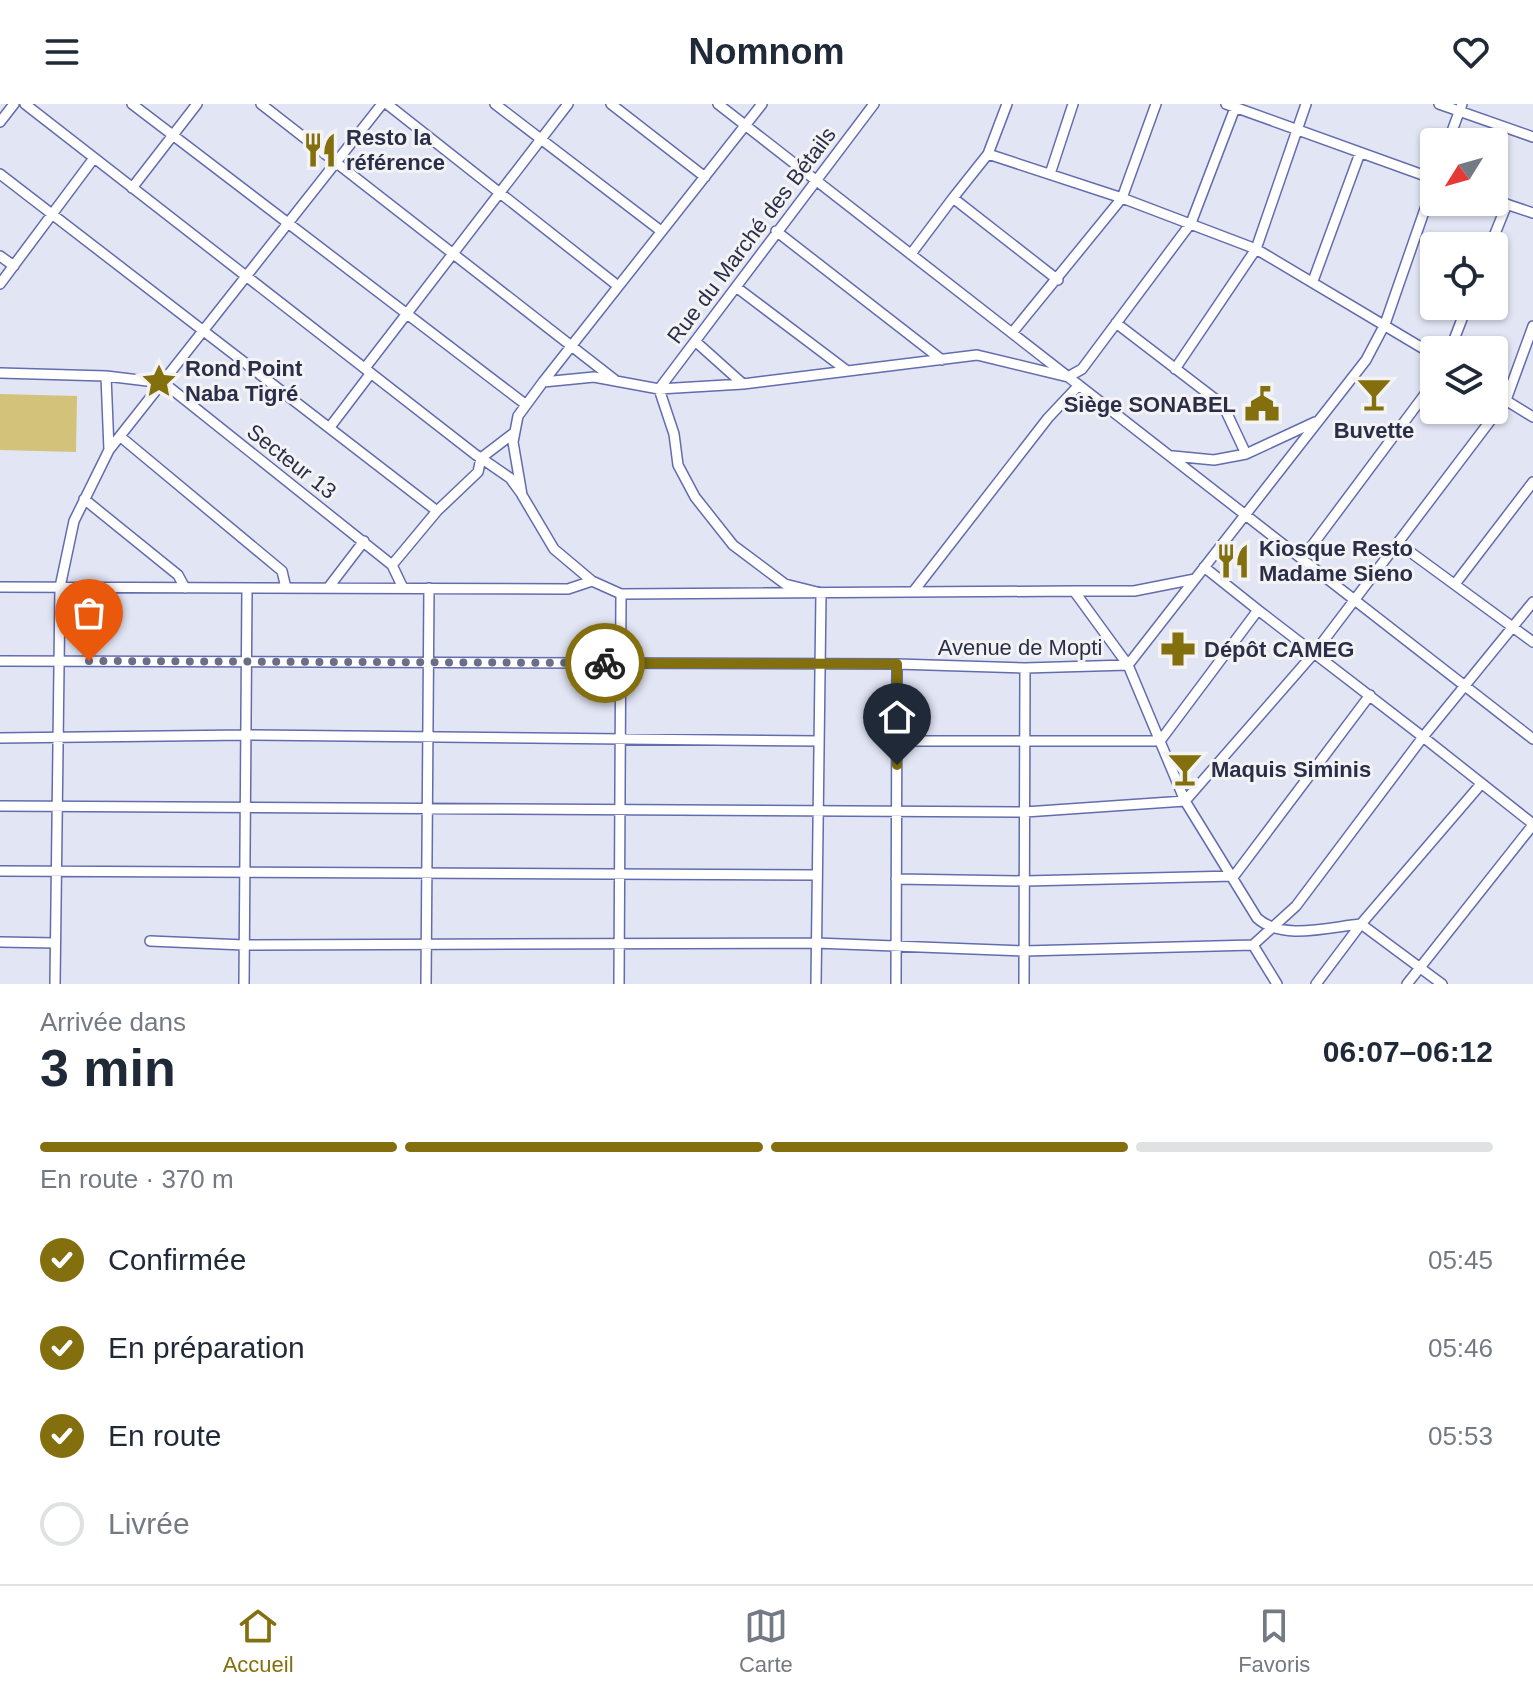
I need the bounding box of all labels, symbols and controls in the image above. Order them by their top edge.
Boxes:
icon: menu [40,30,84,74]
icon: heart [1449,30,1493,74]
text: Nomnom [689,31,845,72]
street label: Rue du Marché des Bétails [662,122,841,348]
place label: Resto la référence [346,125,445,175]
north arrow [1420,128,1508,216]
map controls [1420,128,1508,424]
restaurant icon: Resto la référence [301,131,339,169]
button: locate [1420,232,1508,320]
button: layers [1420,336,1508,424]
place label: Rond Point Naba Tigré [185,356,303,406]
place icon: Rond Point Naba Tigré [140,362,178,400]
bar icon: Buvette [1355,375,1393,413]
public building icon: Siège SONABEL [1243,385,1281,423]
place label: Siège SONABEL [1064,392,1236,417]
place label: Buvette [1334,418,1414,443]
street label: Secteur 13 [242,419,341,504]
place label: Kiosque Resto Madame Sieno [1259,536,1413,586]
restaurant icon: Kiosque Resto Madame Sieno [1214,542,1252,580]
pin [55,579,123,661]
icon: bag [67,591,111,635]
courier [565,623,645,703]
pharmacy icon: Dépôt CAMEG [1159,630,1197,668]
street label: Avenue de Mopti [938,635,1102,660]
place label: Dépôt CAMEG [1204,637,1354,662]
icon: bike [583,641,627,685]
pin [863,683,931,765]
icon: home [875,695,919,739]
bar icon: Maquis Siminis [1166,750,1204,788]
place label: Maquis Siminis [1211,757,1371,782]
text: Arrivée dans [40,1007,186,1037]
text: 06:07–06:12 [1323,1035,1493,1068]
text: 3 min [40,1039,176,1097]
text: En route · 370 m [40,1164,234,1194]
icon: check [40,1238,84,1282]
text: Confirmée [108,1243,246,1276]
text: 05:45 [1428,1245,1493,1275]
icon: check [40,1326,84,1370]
text: En préparation [108,1331,305,1364]
text: 05:46 [1428,1333,1493,1363]
icon: check [40,1414,84,1458]
text: En route [108,1419,221,1452]
text: 05:53 [1428,1421,1493,1451]
text: Livrée [108,1507,190,1540]
tab: Accueil [223,1604,294,1678]
tab: Carte [739,1604,793,1678]
tab: Favoris [1238,1604,1310,1678]

